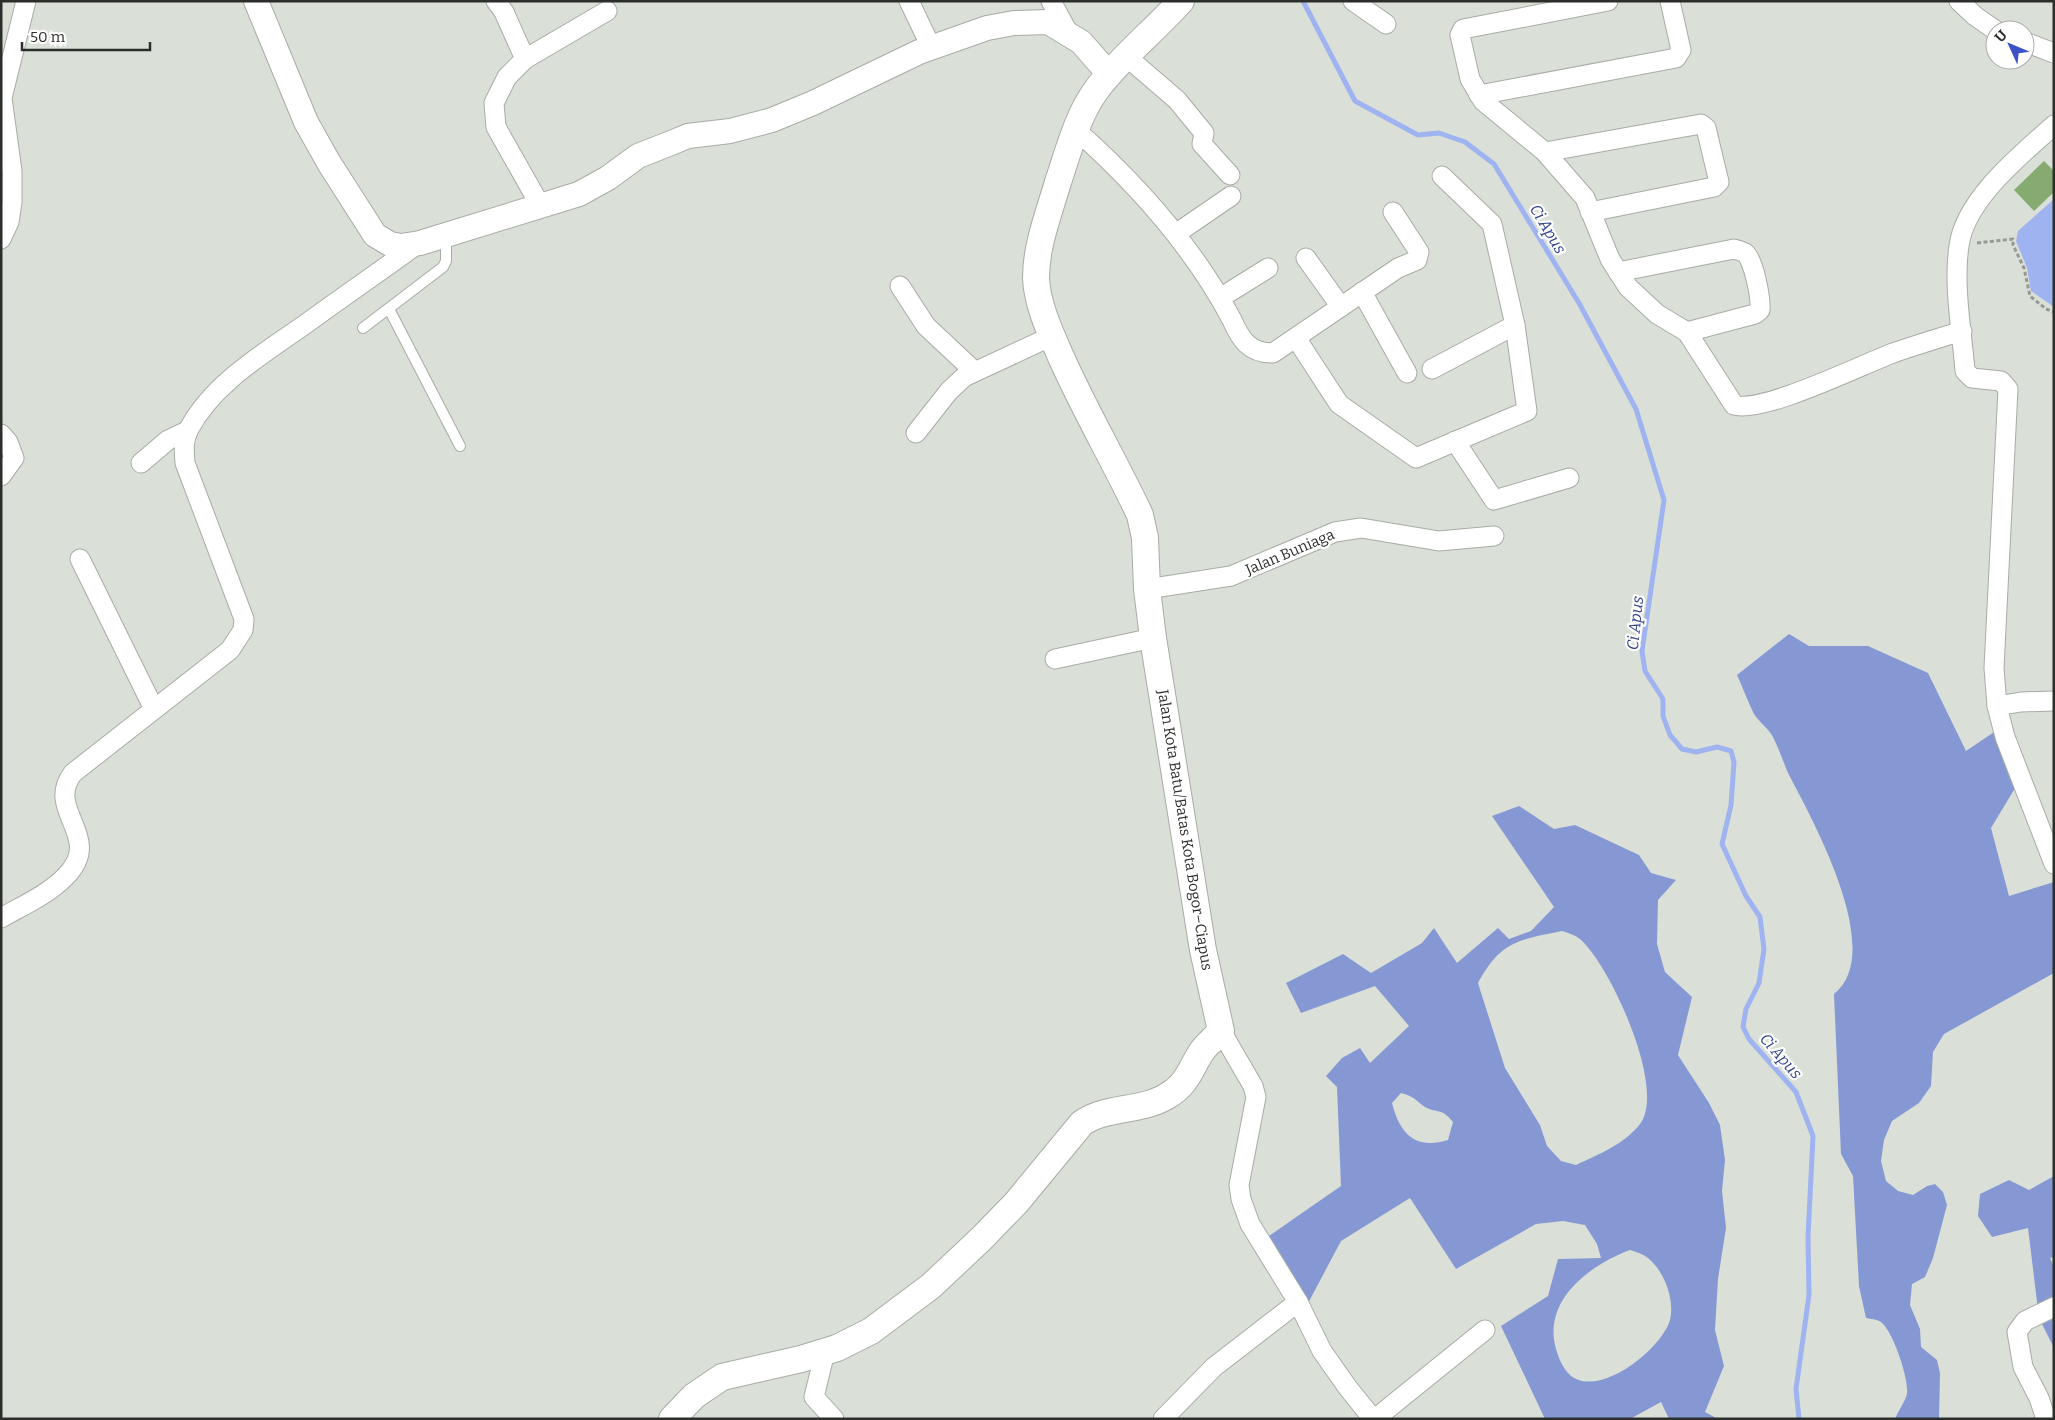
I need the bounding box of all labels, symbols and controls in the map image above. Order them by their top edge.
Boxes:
scale bar [22,20,150,52]
north arrow [1985,20,2035,70]
text: U [1991,26,2011,46]
text: 50 m [30,28,66,46]
water label: Ci Apus [1526,201,1570,257]
street label: Jalan Buniaga [1242,525,1337,579]
water label: Ci Apus [1623,595,1647,651]
street label: Jalan Kota Batu/Batas Kota Bogor–Ciapus [1154,687,1216,972]
water label: Ci Apus [1756,1029,1806,1083]

